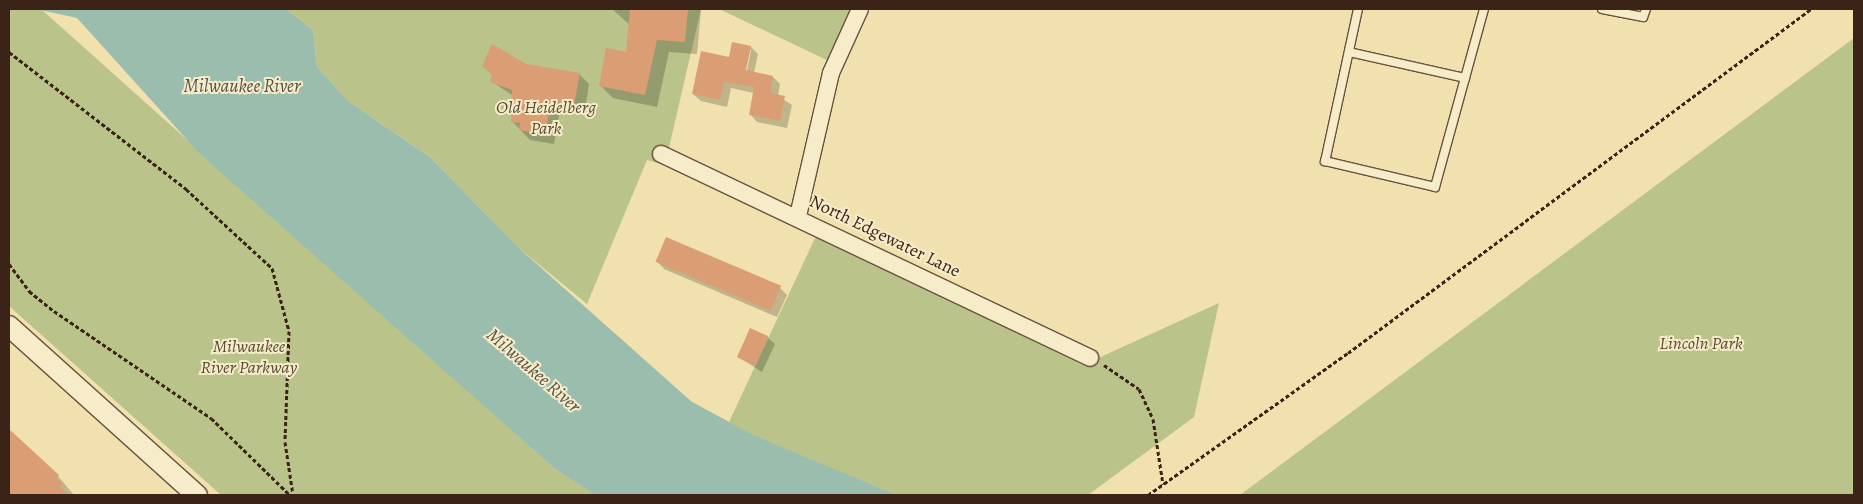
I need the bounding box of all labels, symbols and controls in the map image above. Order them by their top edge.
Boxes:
water label: Milwaukee River [184,76,300,98]
park label: Old Heidelberg Park [496,97,596,140]
street label: North Edgewater Lane [806,190,964,282]
water label: Milwaukee River [481,324,585,418]
park label: Lincoln Park [1659,332,1743,354]
park label: Milwaukee River Parkway [201,336,297,378]

